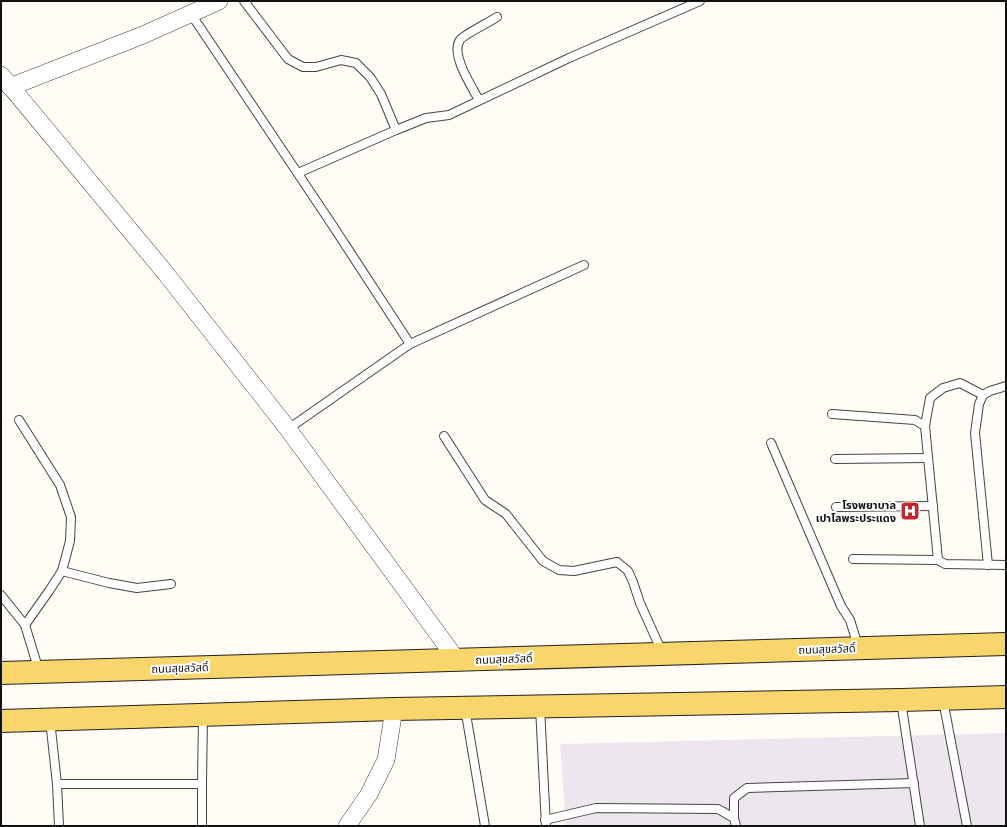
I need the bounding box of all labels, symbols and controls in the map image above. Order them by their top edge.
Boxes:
place label: โรงพยาบาล เปาโลพระประแดง [816,498,896,525]
hospital icon: โรงพยาบาล เปาโลพระประแดง [899,500,921,522]
street label: ถนนสุขสวัสดิ์ [798,641,856,657]
street label: ถนนสุขสวัสดิ์ [475,651,533,667]
street label: ถนนสุขสวัสดิ์ [151,660,209,676]

